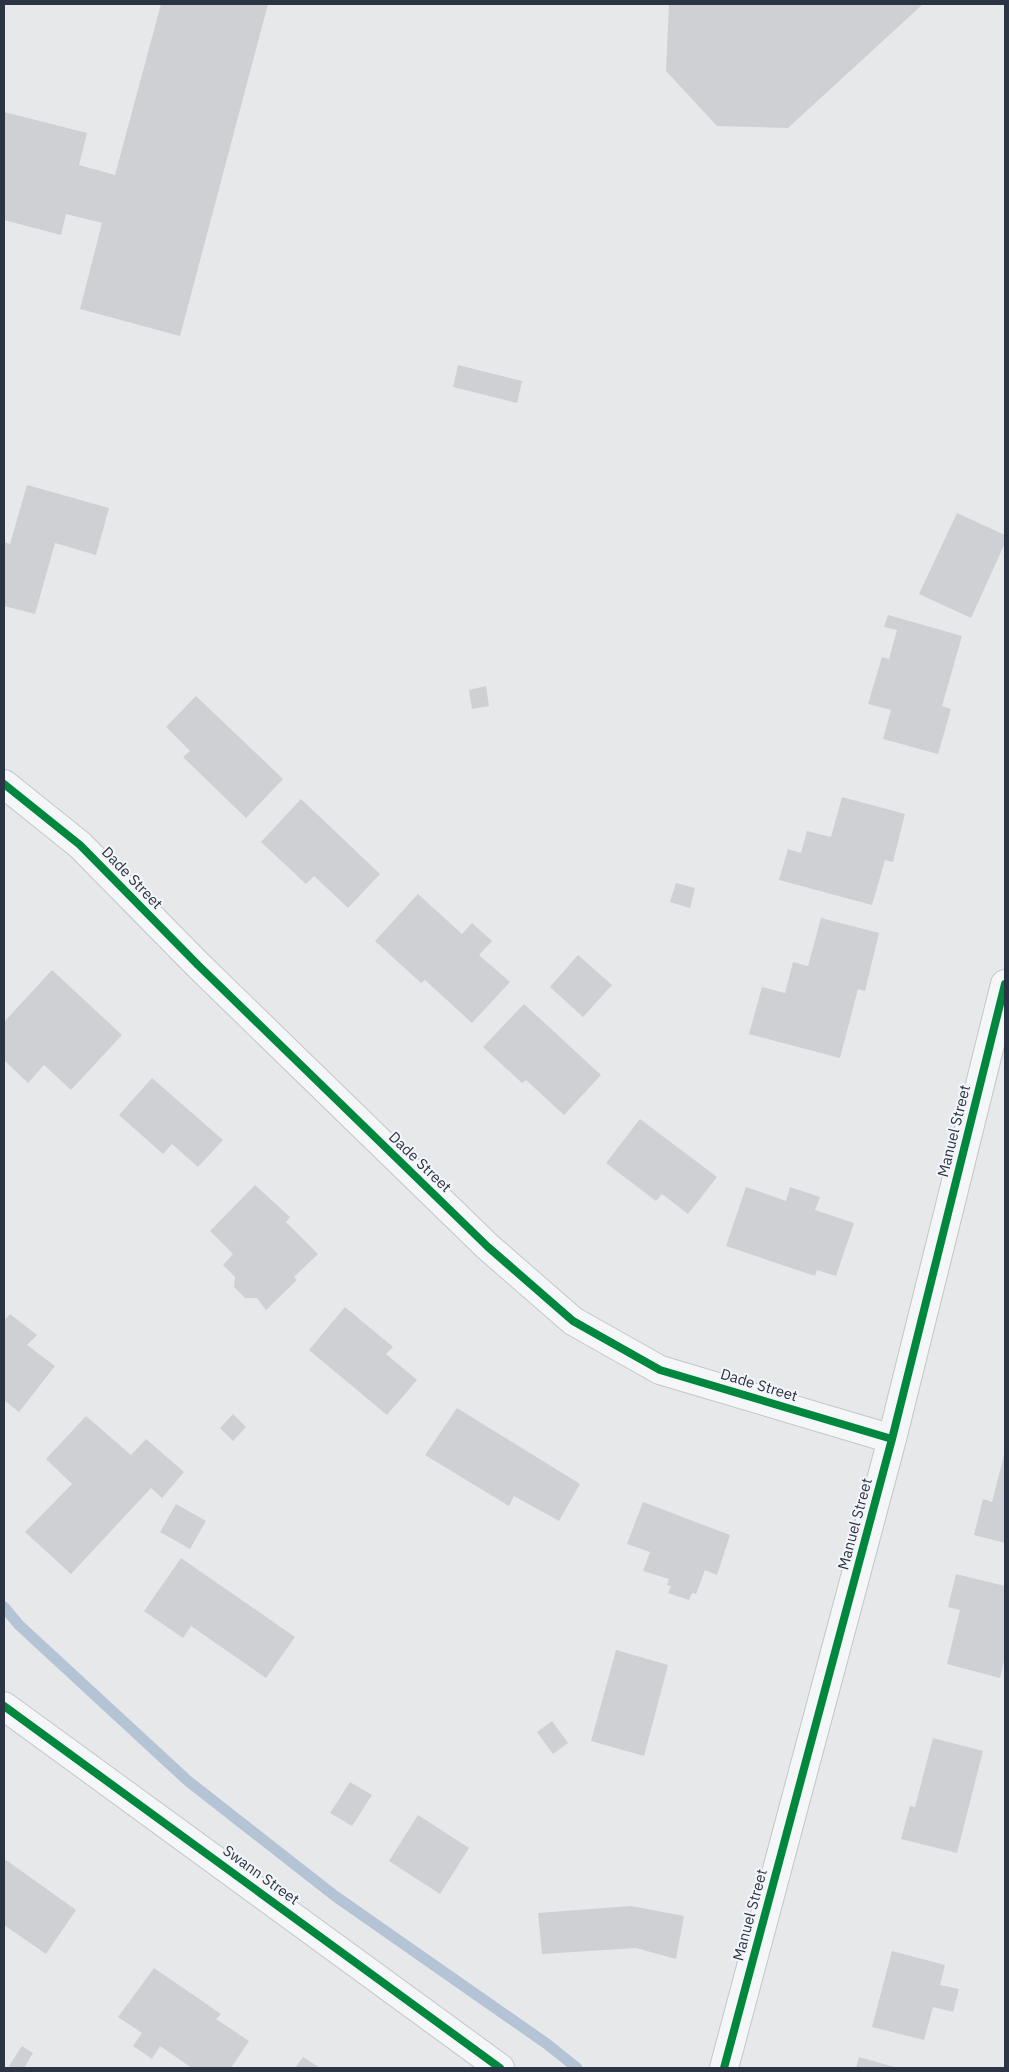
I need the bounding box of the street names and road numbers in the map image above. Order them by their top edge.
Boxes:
street label: Dade Street [98,842,167,913]
street label: Manuel Street [933,1083,974,1179]
street label: Dade Street [385,1127,456,1196]
street label: Dade Street [718,1364,800,1405]
street label: Manuel Street [833,1476,876,1572]
street label: Swann Street [219,1841,303,1909]
street label: Manuel Street [728,1867,771,1963]

